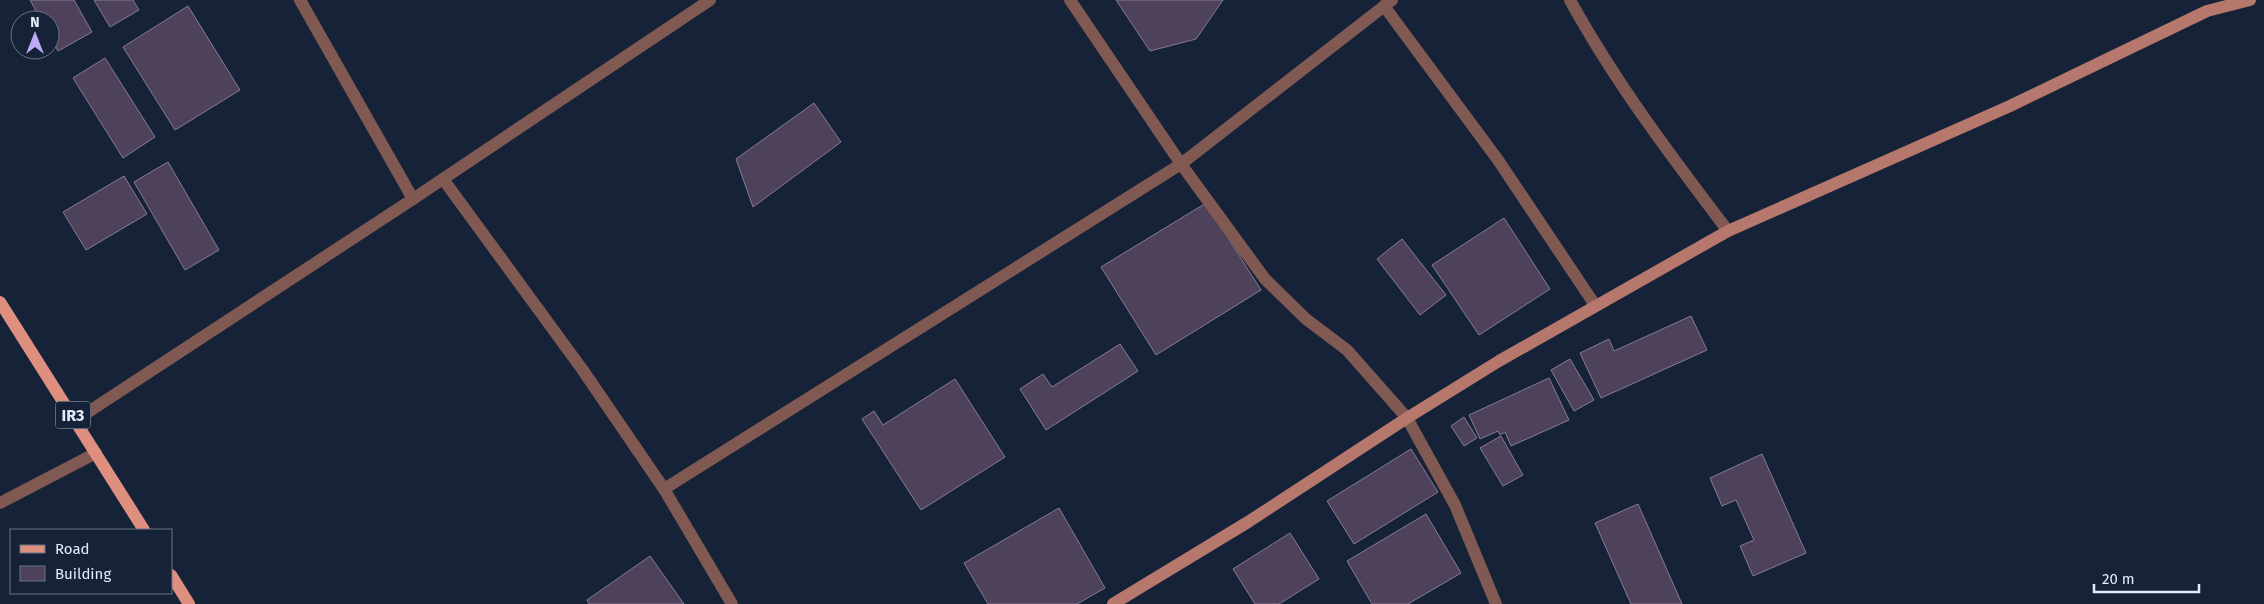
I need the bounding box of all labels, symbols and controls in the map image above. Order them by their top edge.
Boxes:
north arrow [10,10,60,60]
text: N [30,14,40,31]
road number: IR3 [56,402,90,428]
legend [10,529,172,594]
text: Road [55,540,90,558]
scale bar [2094,562,2199,594]
text: Building [55,565,111,583]
text: 20 m [2102,570,2135,588]

